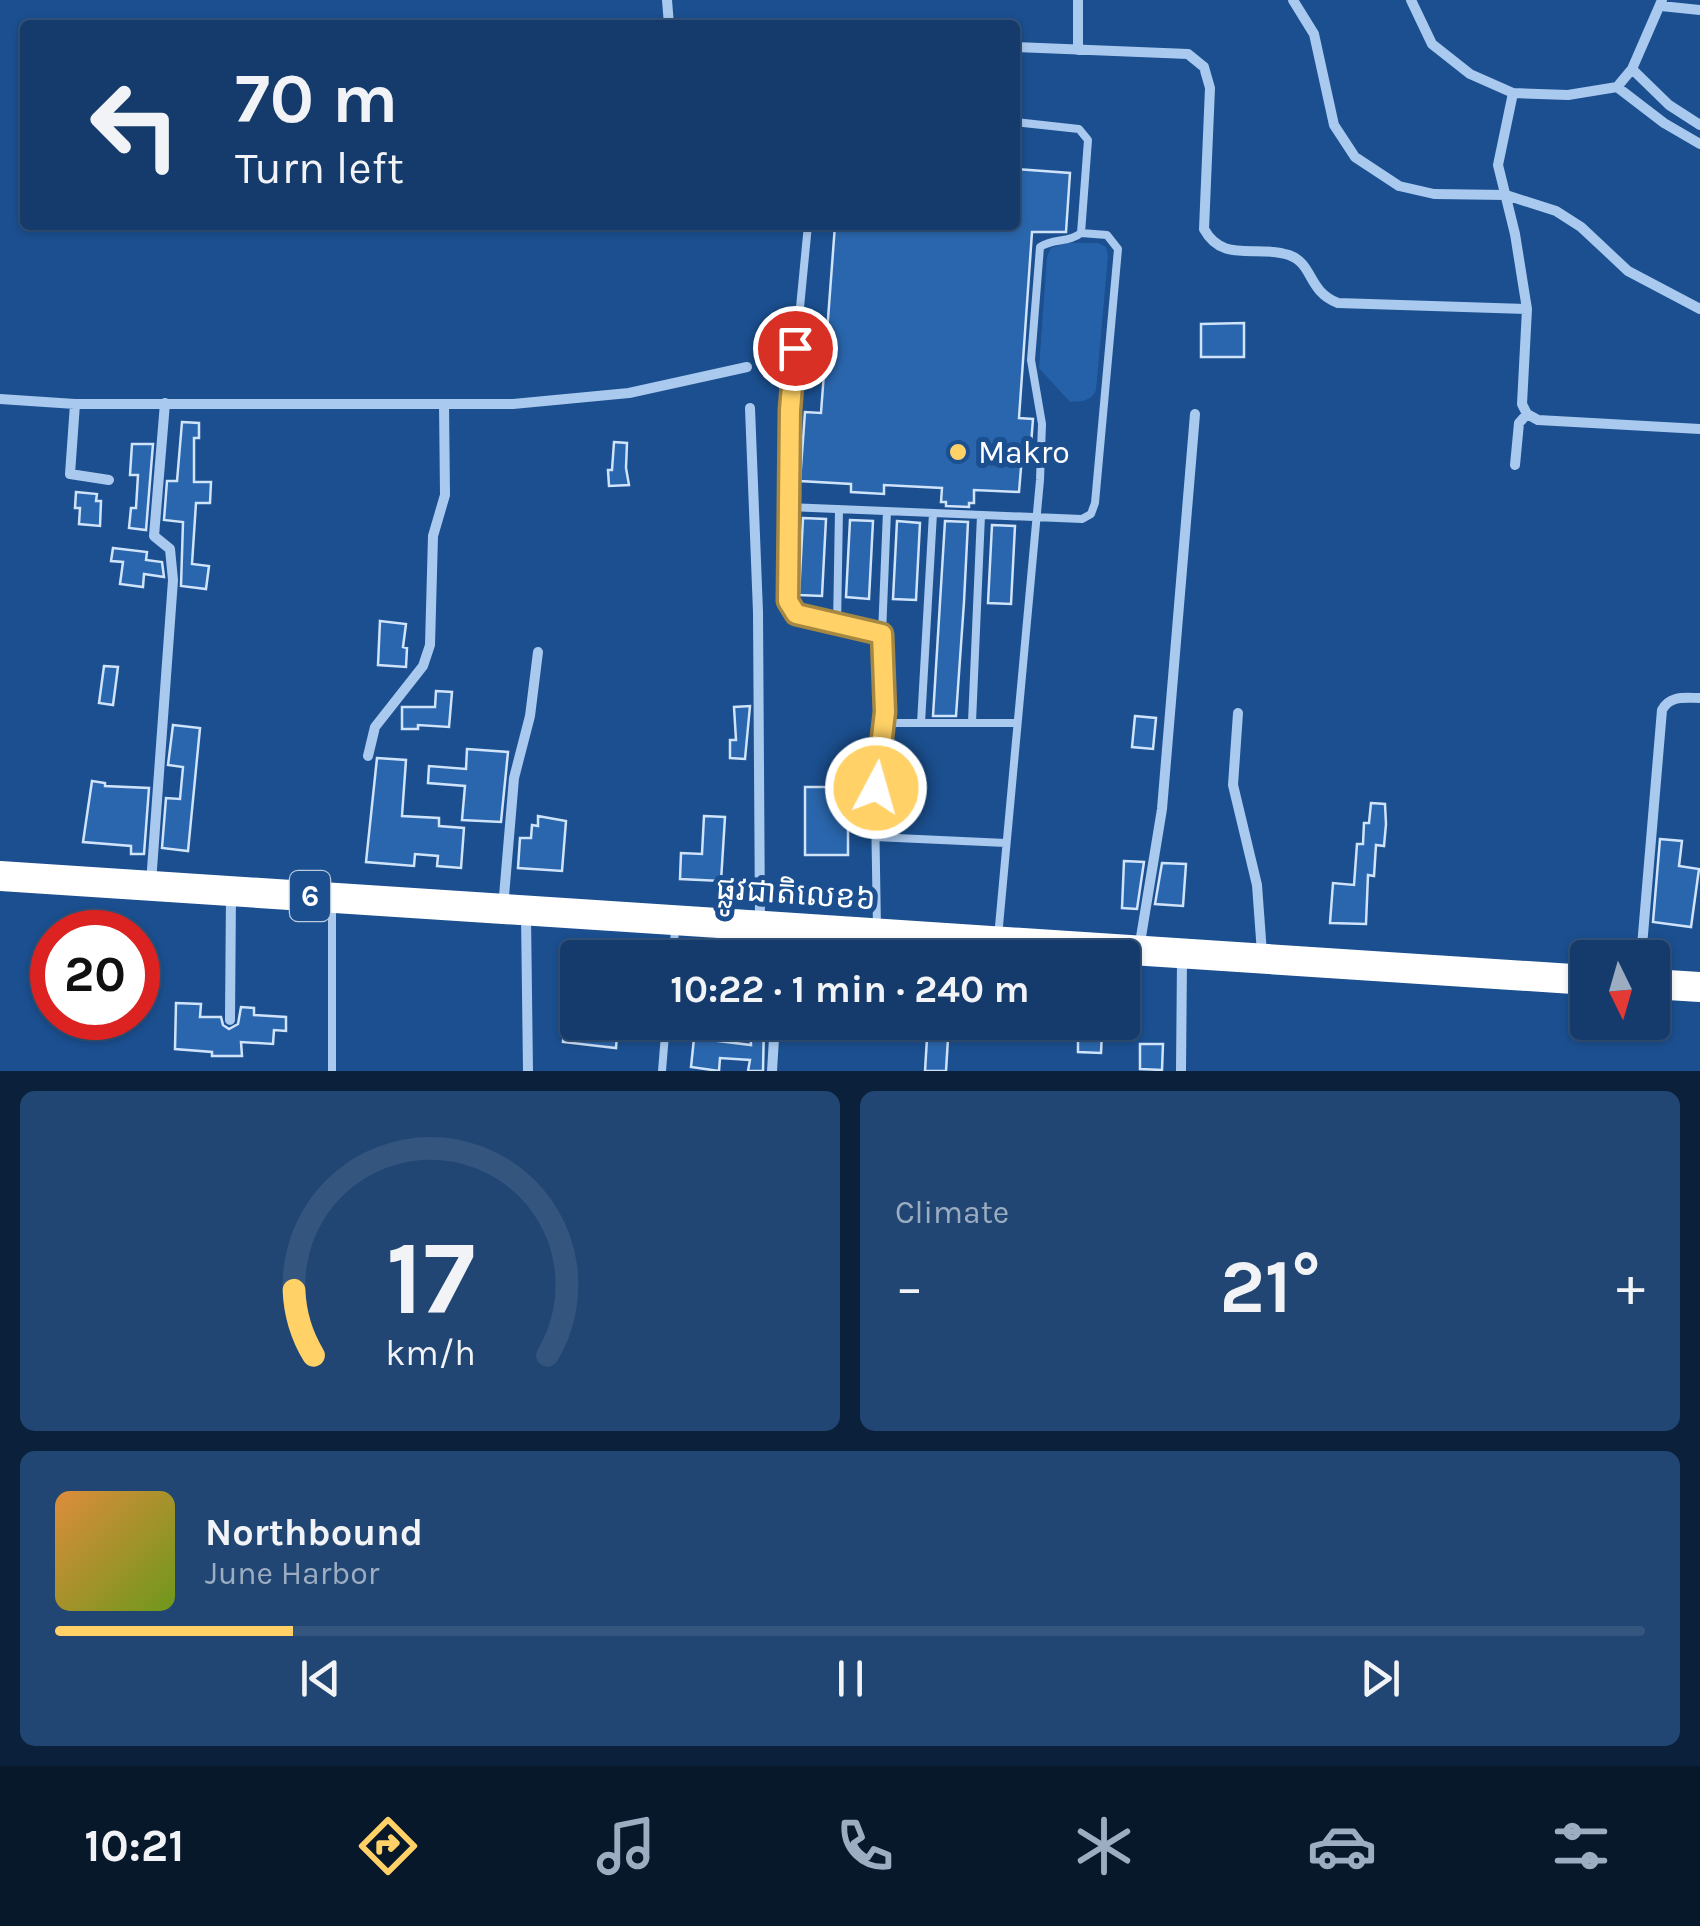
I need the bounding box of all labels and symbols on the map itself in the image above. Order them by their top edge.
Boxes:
pin [753,306,838,391]
place label: Makro [978,434,1070,471]
marker: Makro [947,441,969,463]
position arrow [824,736,928,840]
street label: ផ្លូវជាតិលេខ៦ [714,869,877,927]
road number: 6 [290,871,330,921]
speed limit sign: 20 [30,910,160,1040]
north arrow [1570,940,1670,1040]

